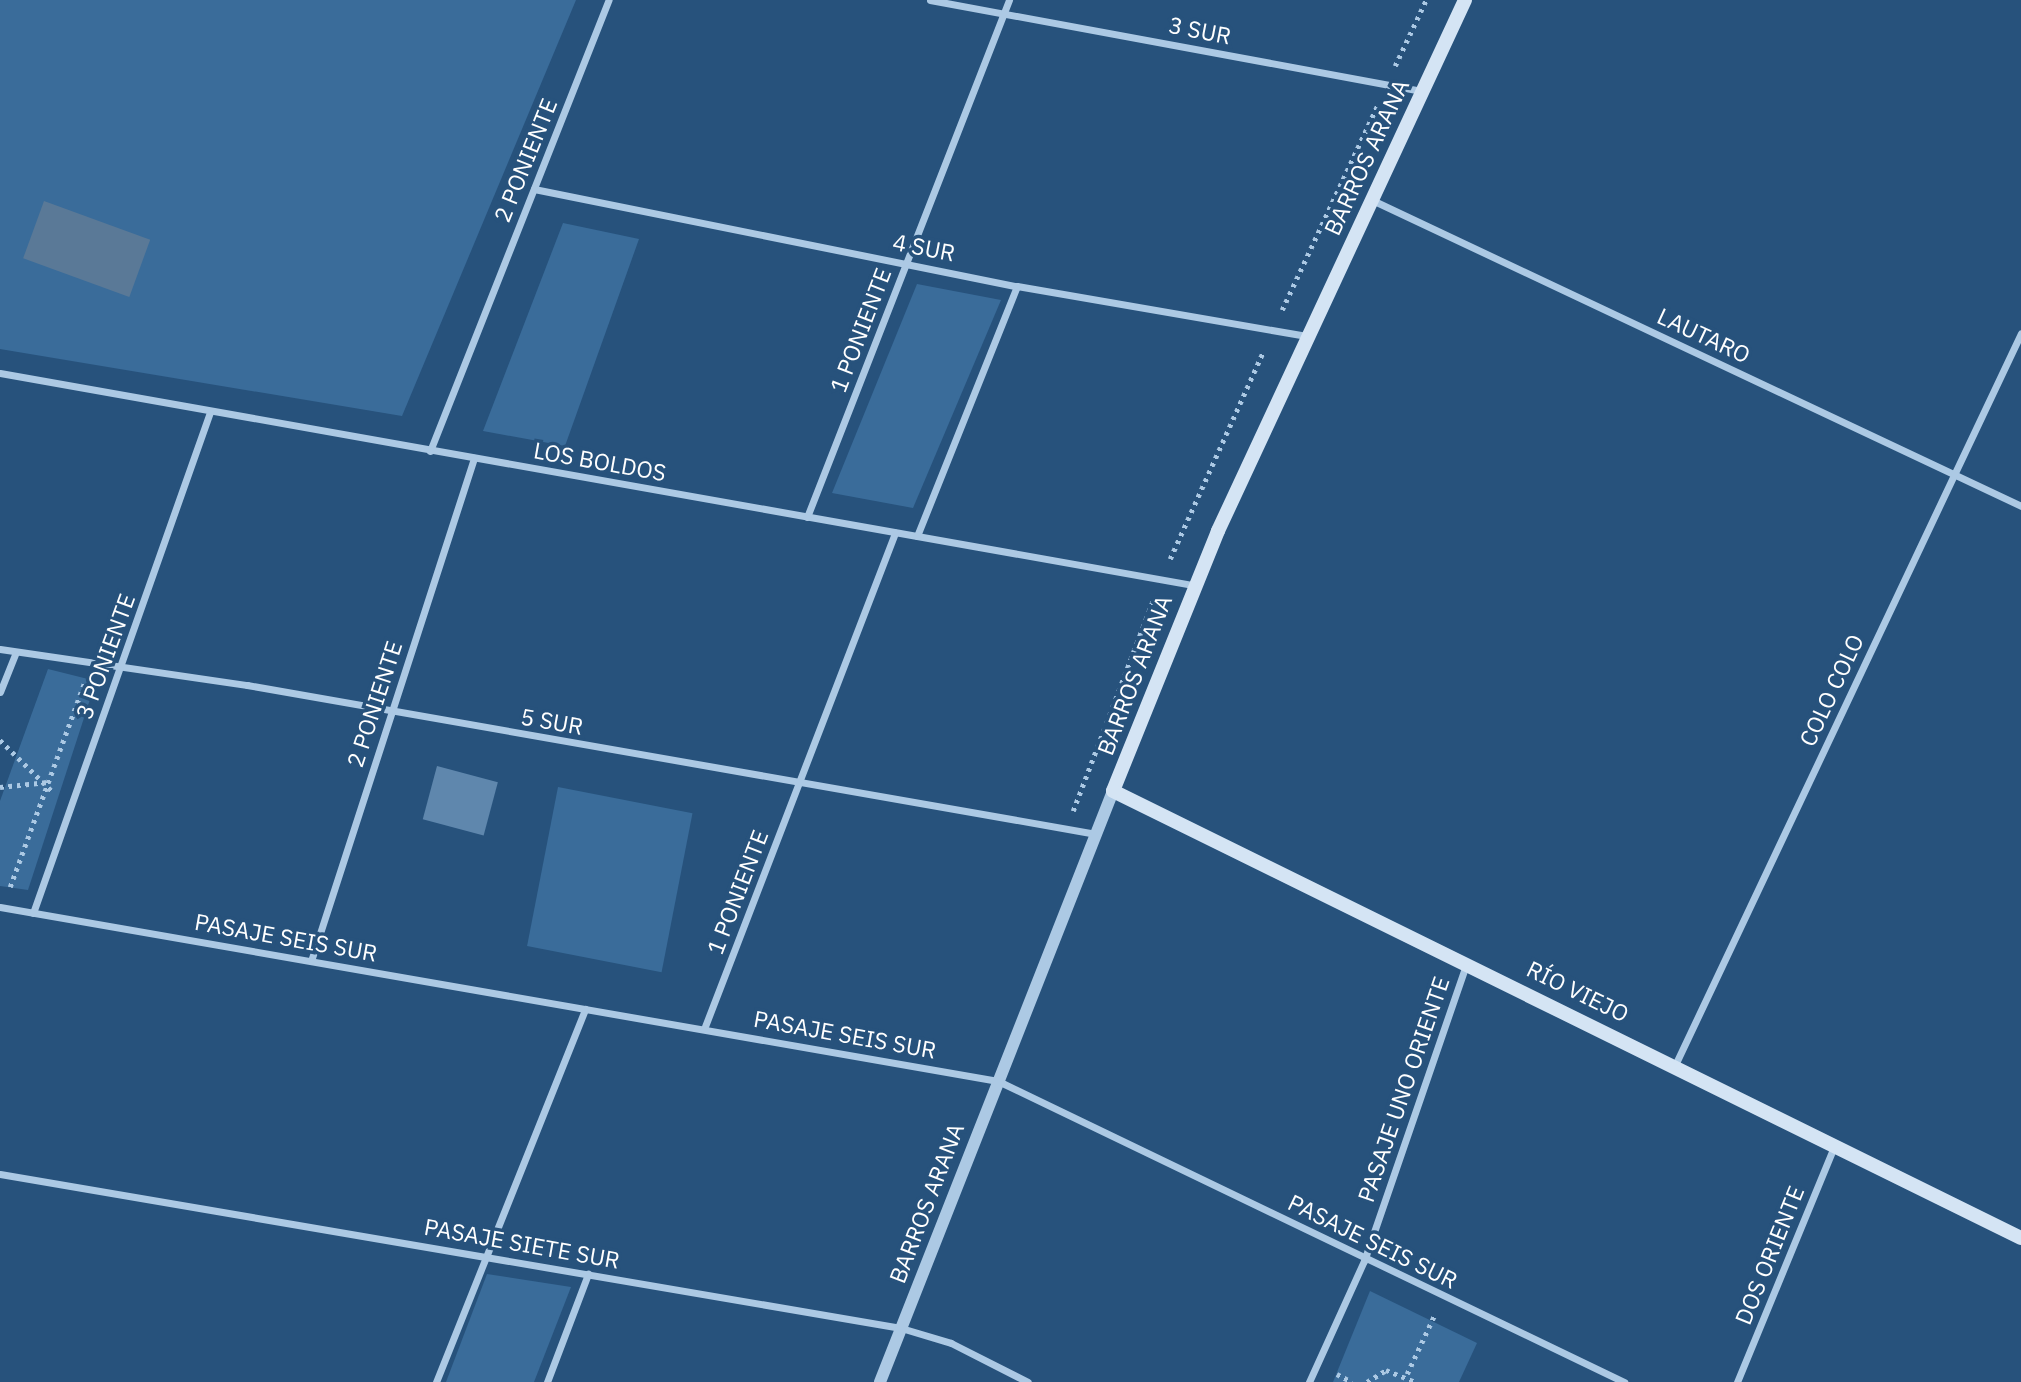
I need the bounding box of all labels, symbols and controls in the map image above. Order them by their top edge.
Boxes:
street label: 3 SUR [1166,10,1234,50]
street label: BARROS ARANA [1318,75,1414,239]
street label: 2 PONIENTE [488,94,562,226]
street label: 4 SUR [890,227,958,267]
street label: 1 PONIENTE [824,264,896,396]
street label: LAUTARO [1653,302,1755,368]
street label: LOS BOLDOS [532,436,668,486]
street label: 3 PONIENTE [70,590,140,722]
street label: BARROS ARANA [1091,591,1177,759]
street label: COLO COLO [1793,630,1869,750]
street label: 2 PONIENTE [341,637,407,771]
street label: 5 SUR [519,702,585,740]
street label: 1 PONIENTE [701,826,773,958]
street label: PASAJE SEIS SUR [193,907,379,967]
street label: RÍO VIEJO [1523,955,1633,1027]
street label: PASAJE UNO ORIENTE [1351,973,1455,1205]
street label: PASAJE SEIS SUR [752,1004,938,1064]
street label: BARROS ARANA [883,1119,969,1287]
street label: DOS ORIENTE [1729,1182,1809,1328]
street label: PASAJE SEIS SUR [1284,1188,1462,1294]
street label: PASAJE SIETE SUR [422,1212,622,1274]

